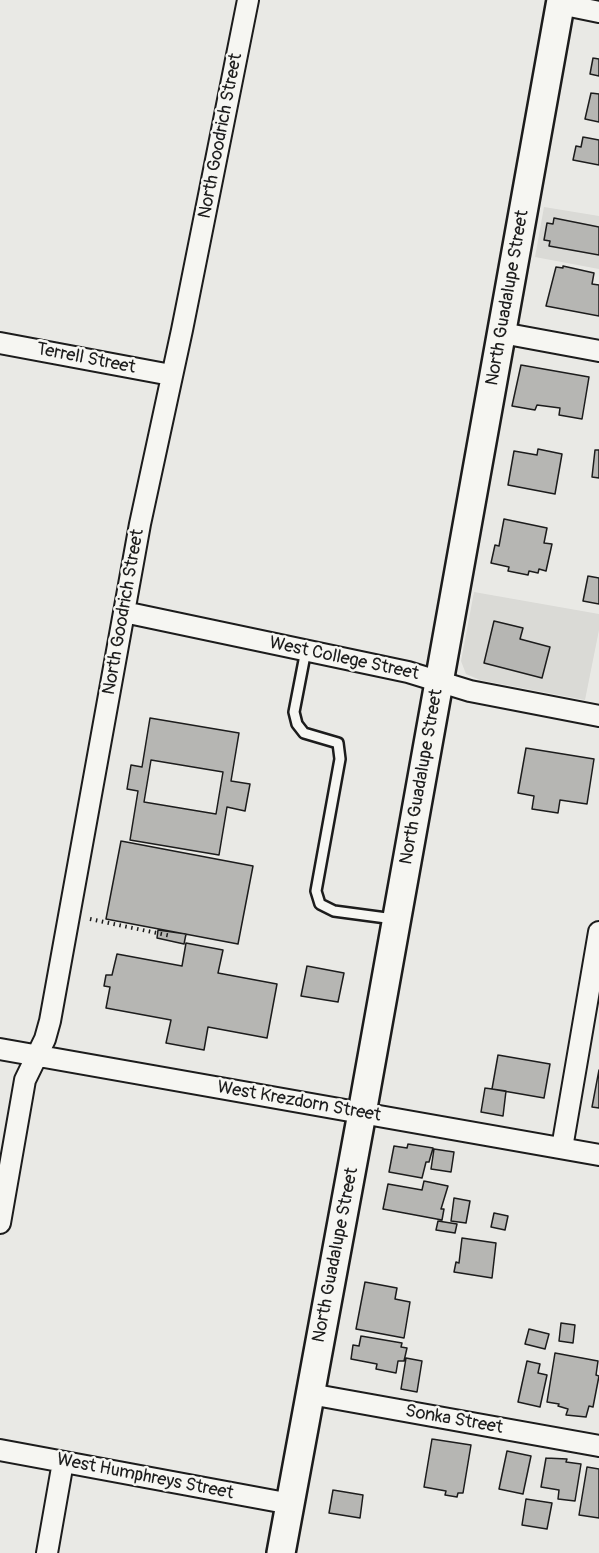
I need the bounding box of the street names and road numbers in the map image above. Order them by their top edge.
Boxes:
street label: North Goodrich Street [194,52,248,220]
street label: North Guadalupe Street [482,209,534,387]
street label: Terrell Street [35,339,137,379]
street label: North Goodrich Street [99,527,149,697]
street label: West College Street [267,633,421,685]
street label: North Guadalupe Street [396,688,448,866]
street label: West Krezdorn Street [215,1077,383,1127]
street label: North Guadalupe Street [308,1166,364,1344]
street label: Sonka Street [403,1401,505,1439]
street label: West Humphreys Street [55,1449,235,1505]

